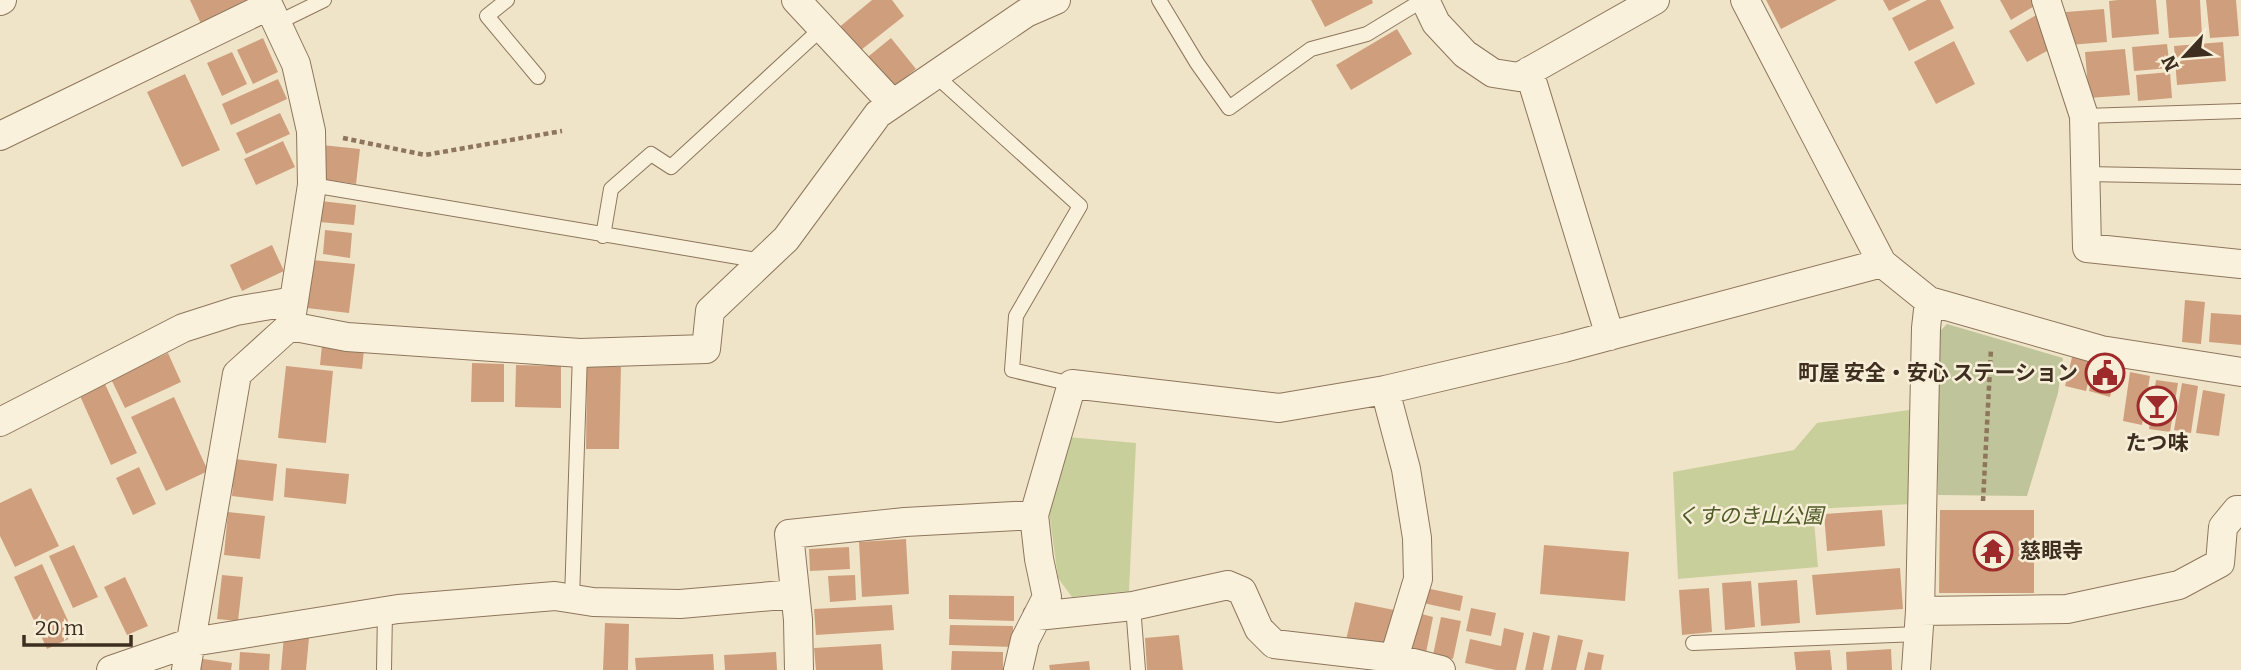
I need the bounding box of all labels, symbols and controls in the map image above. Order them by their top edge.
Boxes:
north arrow [2150,21,2220,91]
text: N [2156,51,2184,75]
public building icon: 町屋 安全・安心 ステーション [2084,352,2126,394]
place label: 町屋 安全・安心 ステーション [1798,360,2078,386]
bar icon: たつ味 [2136,385,2178,427]
place label: たつ味 [2126,430,2189,456]
park label: くすのき山公園 [1677,503,1826,529]
temple icon: 慈眼寺 [1972,530,2014,572]
place label: 慈眼寺 [2020,538,2083,564]
scale bar [24,604,131,648]
text: 20 m [35,615,84,641]

